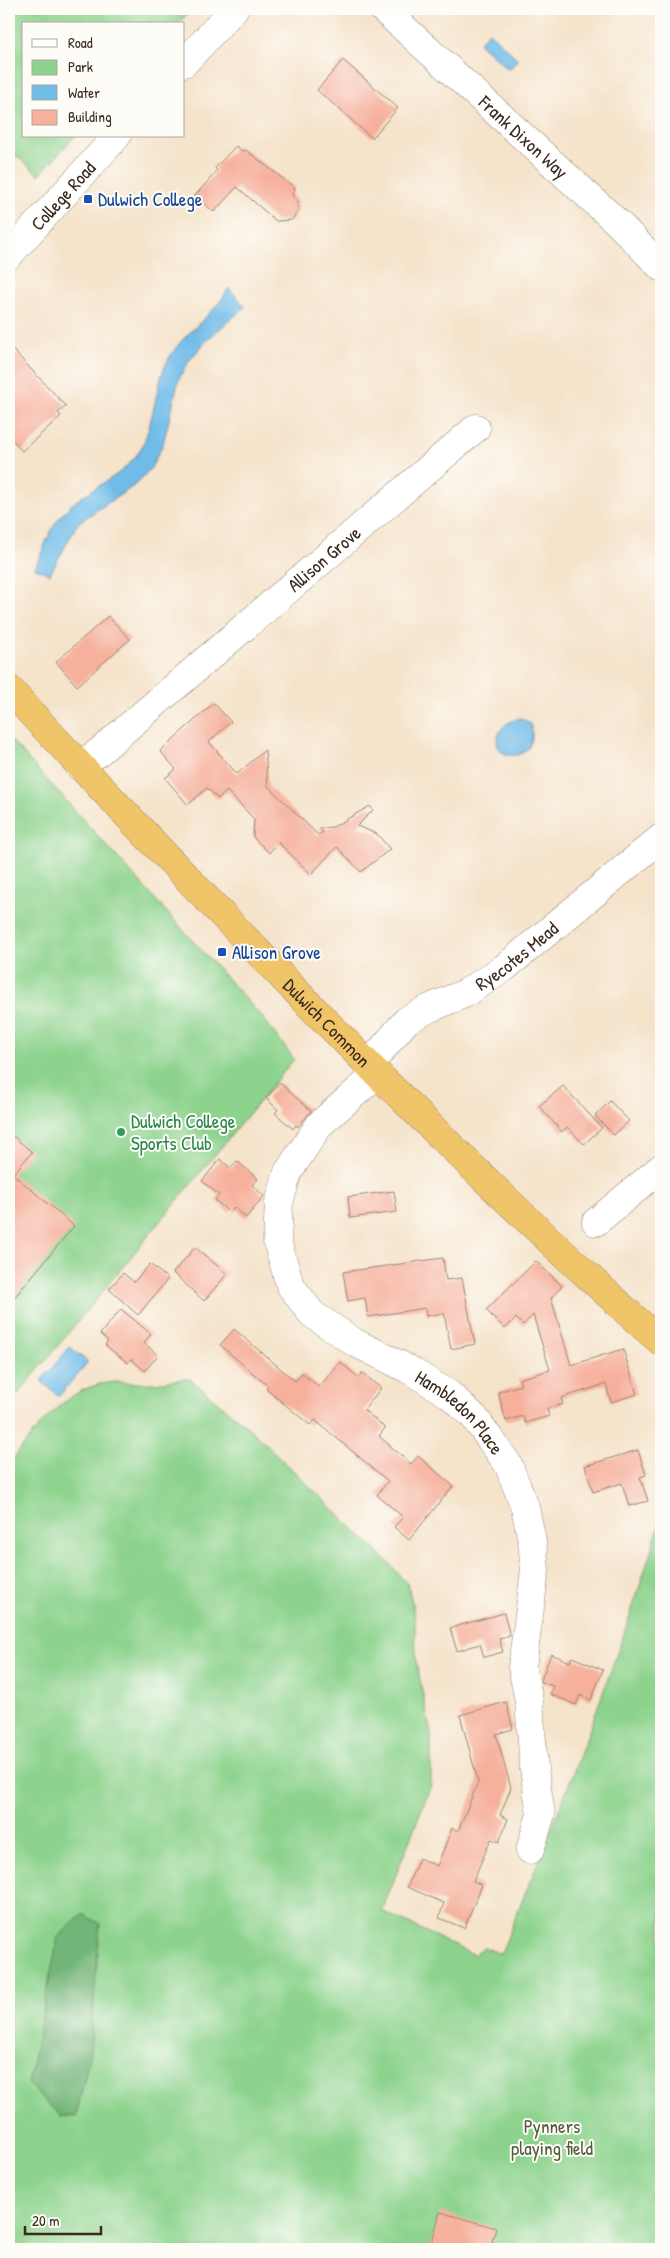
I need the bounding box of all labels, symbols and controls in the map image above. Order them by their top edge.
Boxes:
legend [22,22,185,138]
text: Road [68,32,93,53]
text: Park [68,56,93,77]
text: Water [68,82,100,103]
street label: Frank Dixon Way [472,89,574,184]
text: Building [68,106,112,127]
street label: College Road [24,155,101,236]
place label: Dulwich College [98,186,203,212]
marker: Dulwich College [82,193,94,205]
street label: Allison Grove [282,520,366,598]
street label: Ryecotes Mead [470,915,564,997]
place label: Allison Grove [232,939,321,965]
marker: Allison Grove [216,946,228,958]
street label: Dulwich Common [278,973,376,1073]
place label: Dulwich College Sports Club [131,1108,236,1156]
marker: Dulwich College Sports Club [115,1126,127,1138]
street label: Hambledon Place [410,1364,510,1460]
park label: Pynners playing field [511,2113,594,2161]
scale bar [25,2203,101,2235]
text: 20 m [32,2210,59,2231]

